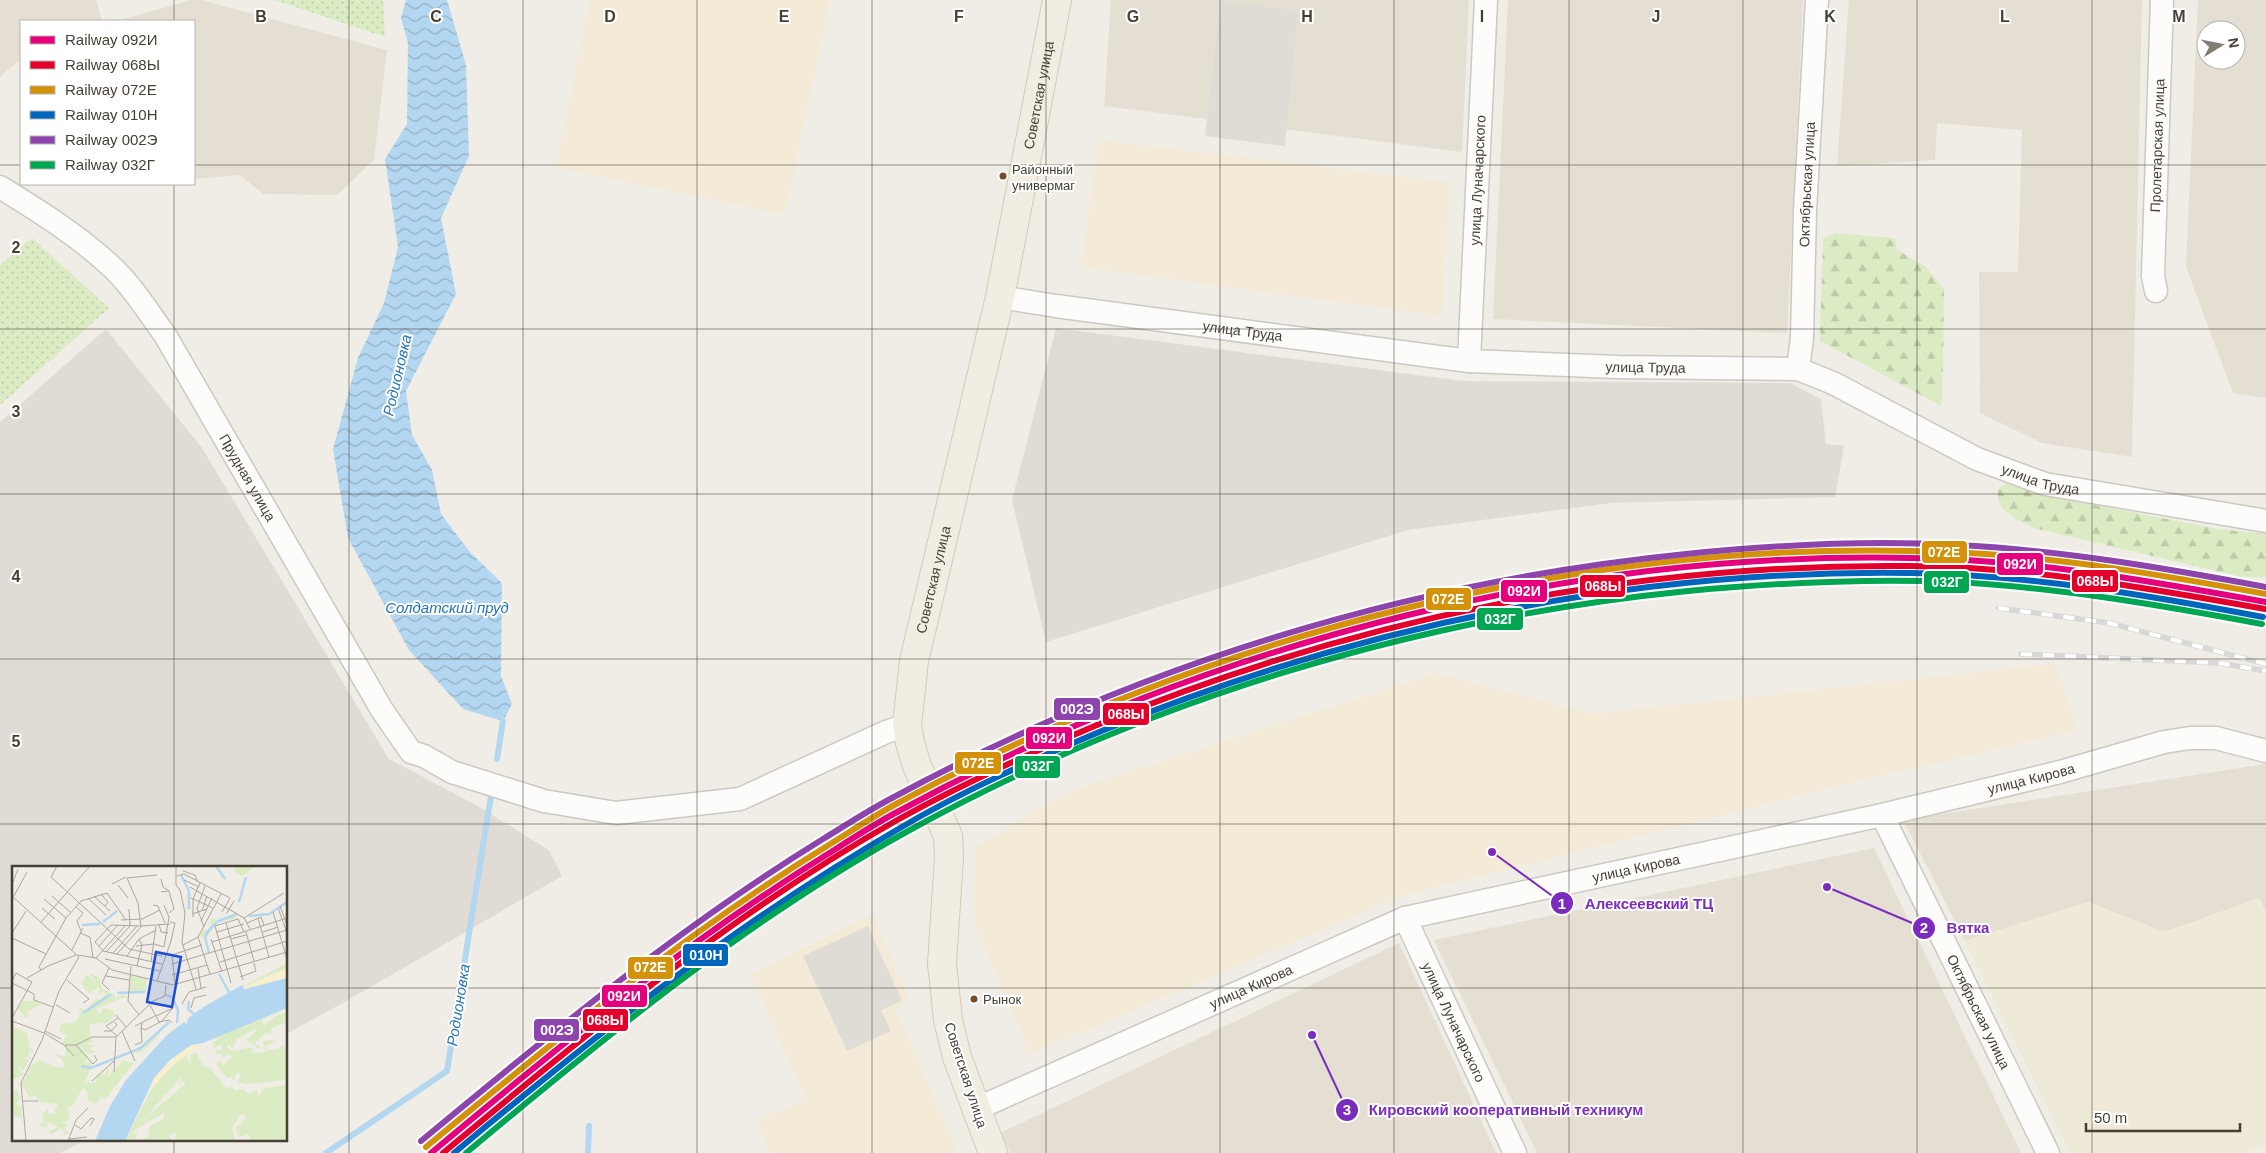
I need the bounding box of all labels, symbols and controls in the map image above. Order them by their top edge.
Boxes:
text: B [255,8,267,25]
text: C [430,8,442,25]
text: D [604,8,616,25]
text: E [779,8,790,25]
text: F [954,8,964,25]
text: G [1127,8,1139,25]
text: H [1301,8,1313,25]
text: I [1480,8,1484,25]
text: J [1652,8,1660,25]
text: K [1824,8,1836,25]
text: L [2000,8,2010,25]
text: M [2172,8,2186,25]
legend [20,20,195,185]
north arrow [2196,20,2246,70]
text: Railway 092И [65,31,158,48]
text: N [2225,36,2243,49]
street label: Советская улица [1021,39,1057,151]
text: Railway 068Ы [65,56,160,73]
street label: Пролетарская улица [2147,78,2167,213]
text: Railway 072Е [65,81,157,98]
text: Railway 010Н [65,106,158,123]
street label: улица Луначарского [1466,114,1489,246]
street label: Октябрьская улица [1796,121,1818,247]
text: Railway 002Э [65,131,158,148]
text: Railway 032Г [65,156,155,173]
place label: Районный универмаг [1012,162,1075,193]
marker: Районный универмаг [998,171,1008,181]
text: 2 [12,239,21,256]
street label: улица Труда [1202,318,1284,344]
water label: Родионовка [379,333,415,417]
street label: улица Труда [1605,358,1686,376]
text: 3 [12,403,21,420]
street label: Прудная улица [216,431,279,524]
street label: улица Труда [1999,461,2081,498]
street label: Советская улица [913,524,954,635]
line badge: 072Е [1921,540,1968,564]
text: 072Е [1928,544,1960,560]
line badge: 092И [1996,552,2044,576]
text: 092И [2003,556,2037,572]
text: 4 [12,568,21,585]
line badge: 068Ы [2071,569,2119,593]
line badge: 032Г [1923,570,1970,594]
text: 068Ы [2076,573,2114,589]
line badge: 068Ы [1579,574,1626,598]
text: 032Г [1931,574,1963,590]
text: 068Ы [1584,578,1622,594]
line badge: 092И [1500,579,1548,603]
text: 092И [1507,583,1541,599]
line badge: 072Е [1425,587,1472,611]
text: 072Е [1432,591,1464,607]
water label: Солдатский пруд [385,599,509,616]
line badge: 032Г [1476,607,1524,631]
text: 032Г [1484,611,1516,627]
line badge: 002Э [1053,697,1101,721]
text: 002Э [1060,701,1094,717]
line badge: 068Ы [1102,702,1150,726]
text: 068Ы [1107,706,1145,722]
line badge: 092И [1025,726,1073,750]
text: 092И [1032,730,1066,746]
text: 5 [12,733,21,750]
line badge: 072Е [954,751,1002,775]
text: 072Е [962,755,994,771]
line badge: 032Г [1014,755,1061,779]
text: 032Г [1022,758,1054,774]
street label: улица Кирова [1986,760,2077,797]
street label: улица Кирова [1591,851,1681,885]
inset map [12,866,288,1140]
callout: Алексеевский ТЦ [1550,888,1723,918]
text: 1 [1558,895,1566,912]
text: Алексеевский ТЦ [1585,895,1713,912]
callout: Вятка [1911,913,1999,943]
text: 2 [1920,919,1928,936]
text: Вятка [1947,919,1990,936]
line badge: 010Н [682,943,729,967]
text: 010Н [689,947,723,963]
street label: Октябрьская улица [1944,952,2013,1072]
line badge: 072Е [627,956,674,980]
text: 072Е [634,959,666,975]
street label: улица Луначарского [1419,960,1489,1085]
street label: улица Кирова [1207,961,1295,1012]
water label: Родионовка [443,963,473,1047]
line badge: 092И [601,984,648,1008]
text: 092И [607,988,641,1004]
place label: Рынок [983,992,1021,1007]
marker: Рынок [969,994,979,1004]
line badge: 068Ы [582,1008,629,1032]
text: 068Ы [586,1012,624,1028]
line badge: 002Э [533,1018,580,1042]
street label: Советская улица [941,1020,991,1130]
text: 002Э [540,1022,574,1038]
callout: Кировский кооперативный техникум [1334,1095,1654,1125]
scale bar [2086,1100,2240,1132]
text: 3 [1343,1101,1351,1118]
text: Кировский кооперативный техникум [1369,1101,1643,1118]
text: 50 m [2094,1109,2127,1126]

